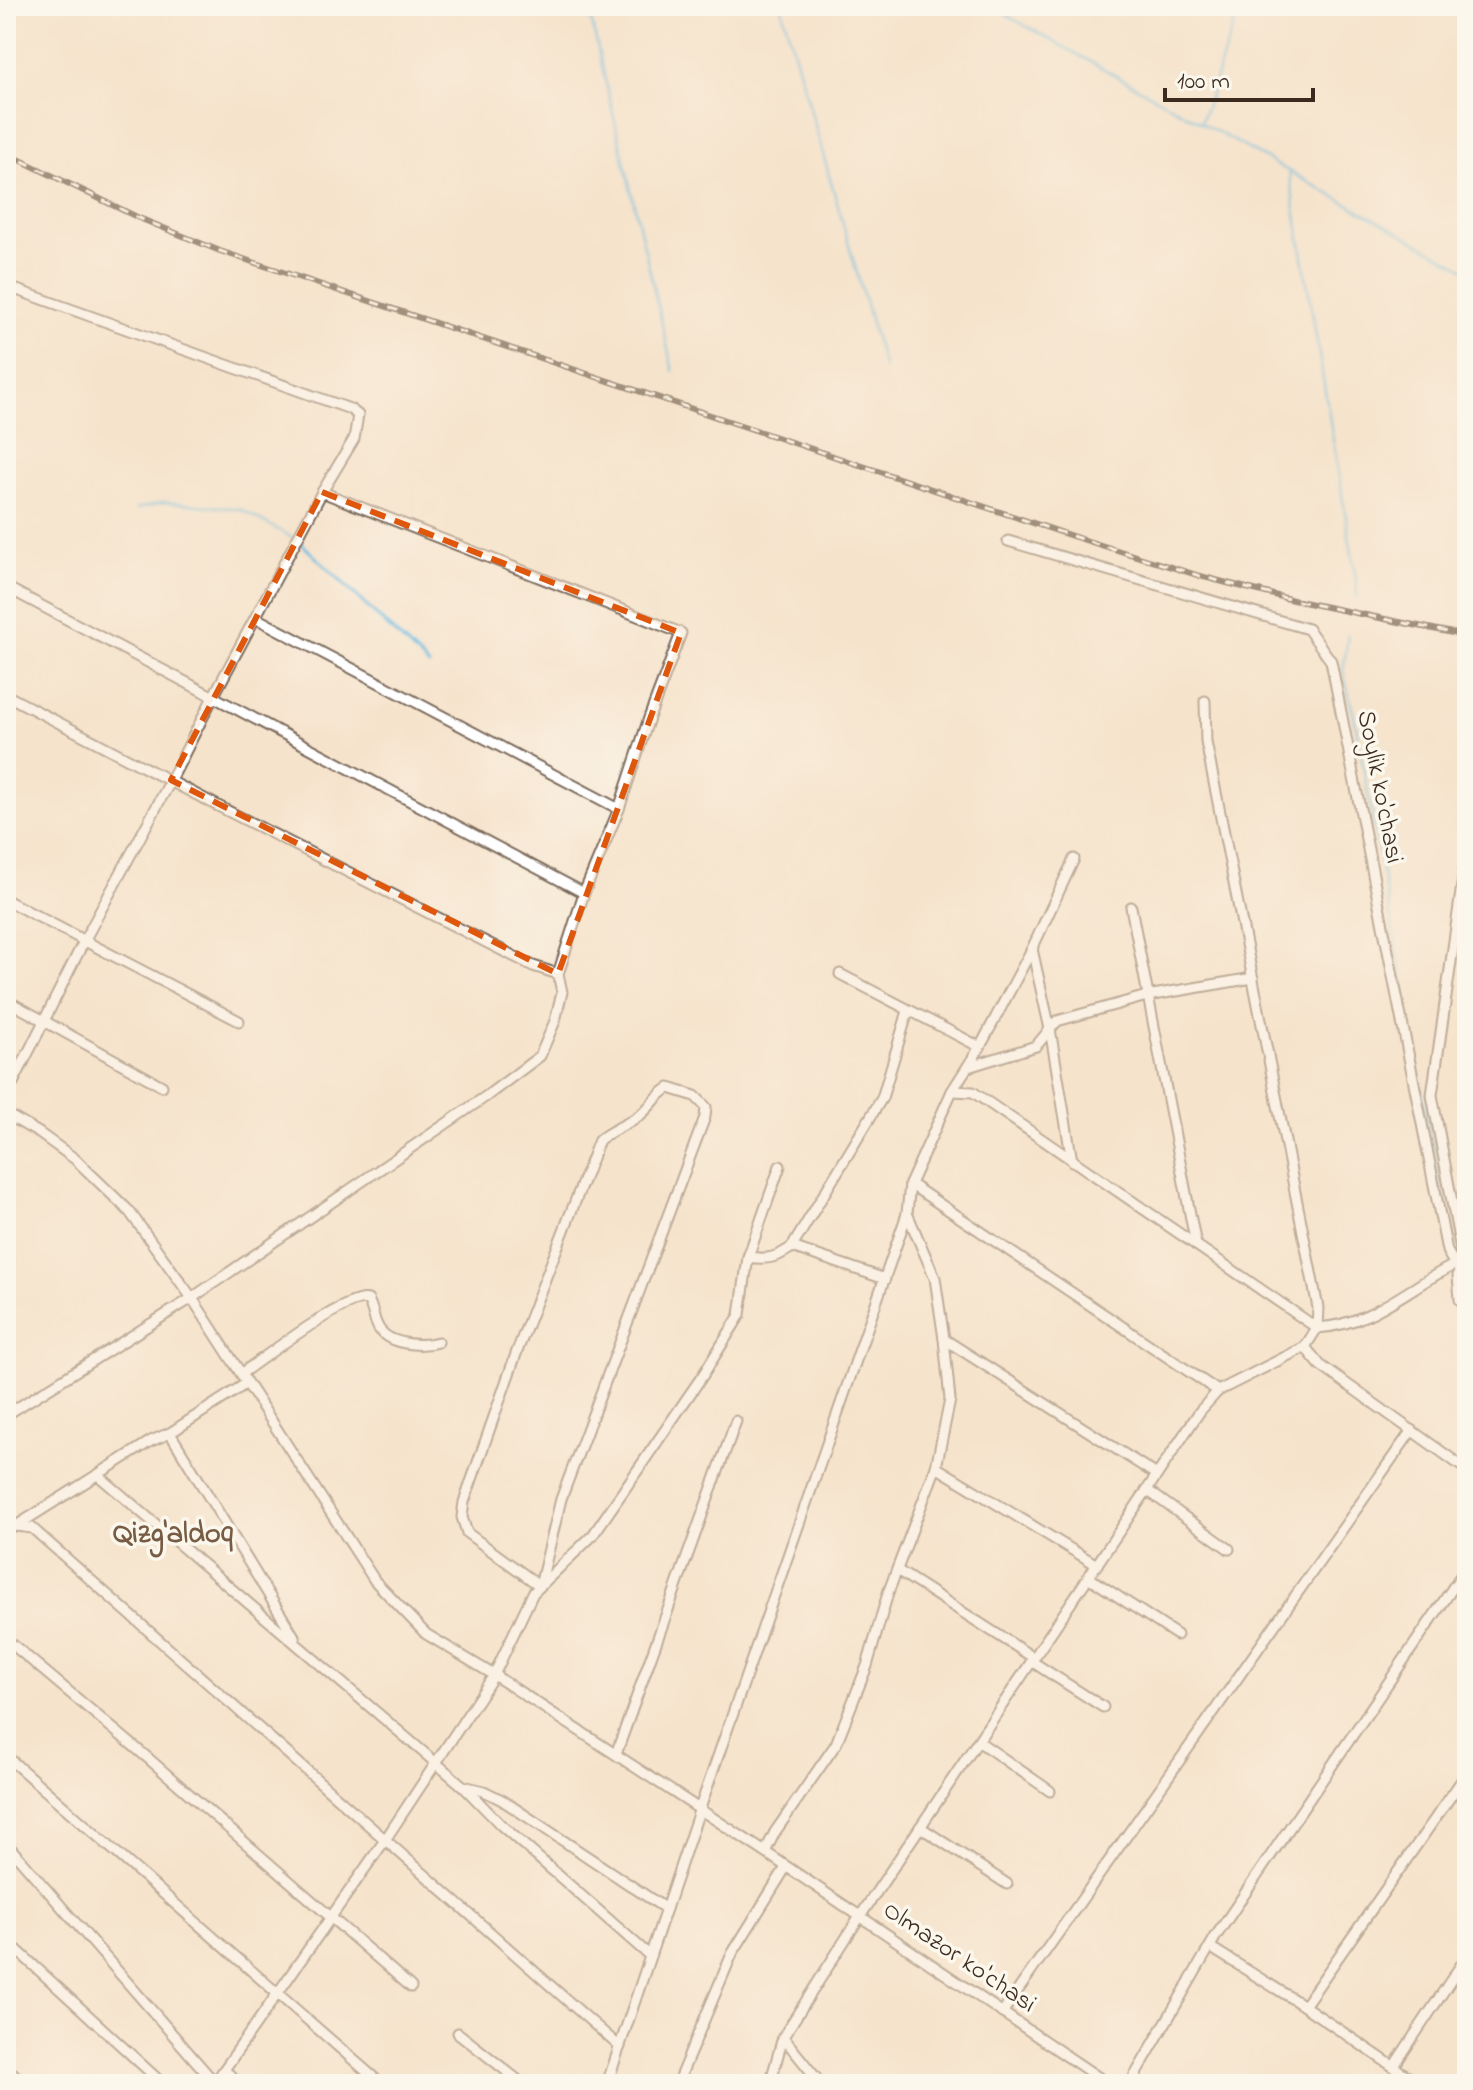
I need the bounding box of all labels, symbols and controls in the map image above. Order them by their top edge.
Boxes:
scale bar [1165,52,1313,102]
text: 100 m [1177,65,1230,100]
street label: Soylik ko'chasi [1346,707,1412,867]
district label: Qizg'aldoq [113,1513,234,1558]
street label: Olmazor ko'chasi [875,1892,1043,2024]

